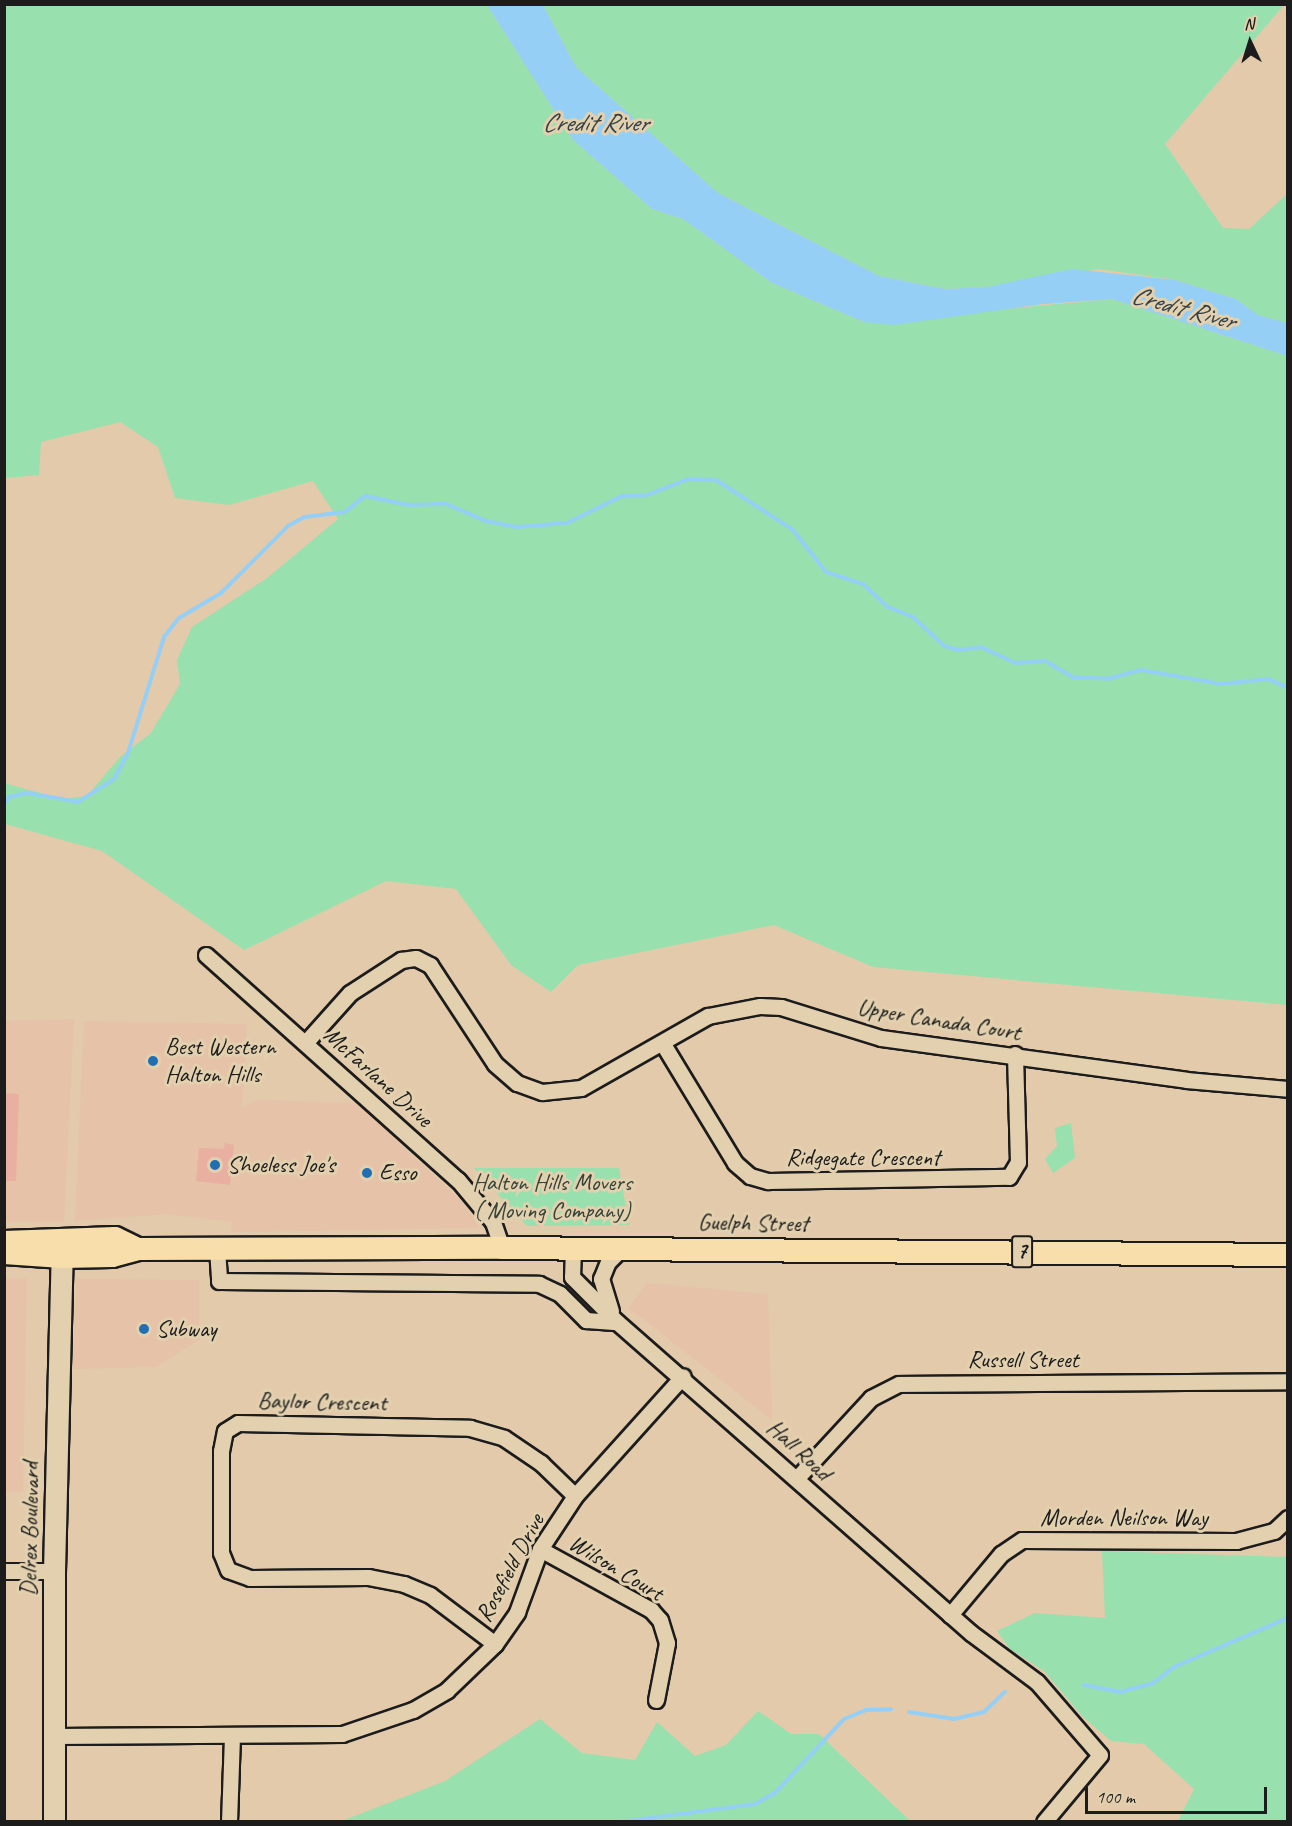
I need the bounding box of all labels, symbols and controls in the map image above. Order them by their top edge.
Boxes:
north arrow [1220,12,1280,72]
text: N [1243,14,1254,34]
water label: Credit River [542,107,648,139]
water label: Credit River [1128,279,1238,337]
street label: Upper Canada Court [855,993,1023,1047]
street label: McFarlane Drive [318,1021,438,1133]
place label: Best Western Halton Hills [165,1033,276,1089]
marker: Best Western Halton Hills [146,1054,160,1068]
street label: Ridgegate Crescent [786,1144,940,1172]
place label: Shoeless Joe's [227,1151,335,1179]
marker: Shoeless Joe's [208,1158,222,1172]
place label: Esso [379,1159,417,1187]
marker: Esso [360,1166,374,1180]
park label: Halton Hills Movers ( Moving Company) [472,1169,632,1225]
street label: Guelph Street [698,1208,808,1238]
road number: 7 [1010,1233,1034,1271]
place label: Subway [156,1315,216,1343]
marker: Subway [137,1322,151,1336]
street label: Russell Street [967,1346,1079,1374]
street label: Baylor Crescent [257,1386,387,1418]
street label: Hall Road [760,1413,838,1487]
street label: Delrex Boulevard [14,1461,46,1597]
street label: Morden Neilson Way [1040,1504,1208,1532]
street label: Rosefield Drive [470,1509,550,1627]
street label: Wilson Court [564,1529,668,1607]
scale bar [1088,1775,1270,1813]
text: 100 m [1096,1786,1135,1808]

